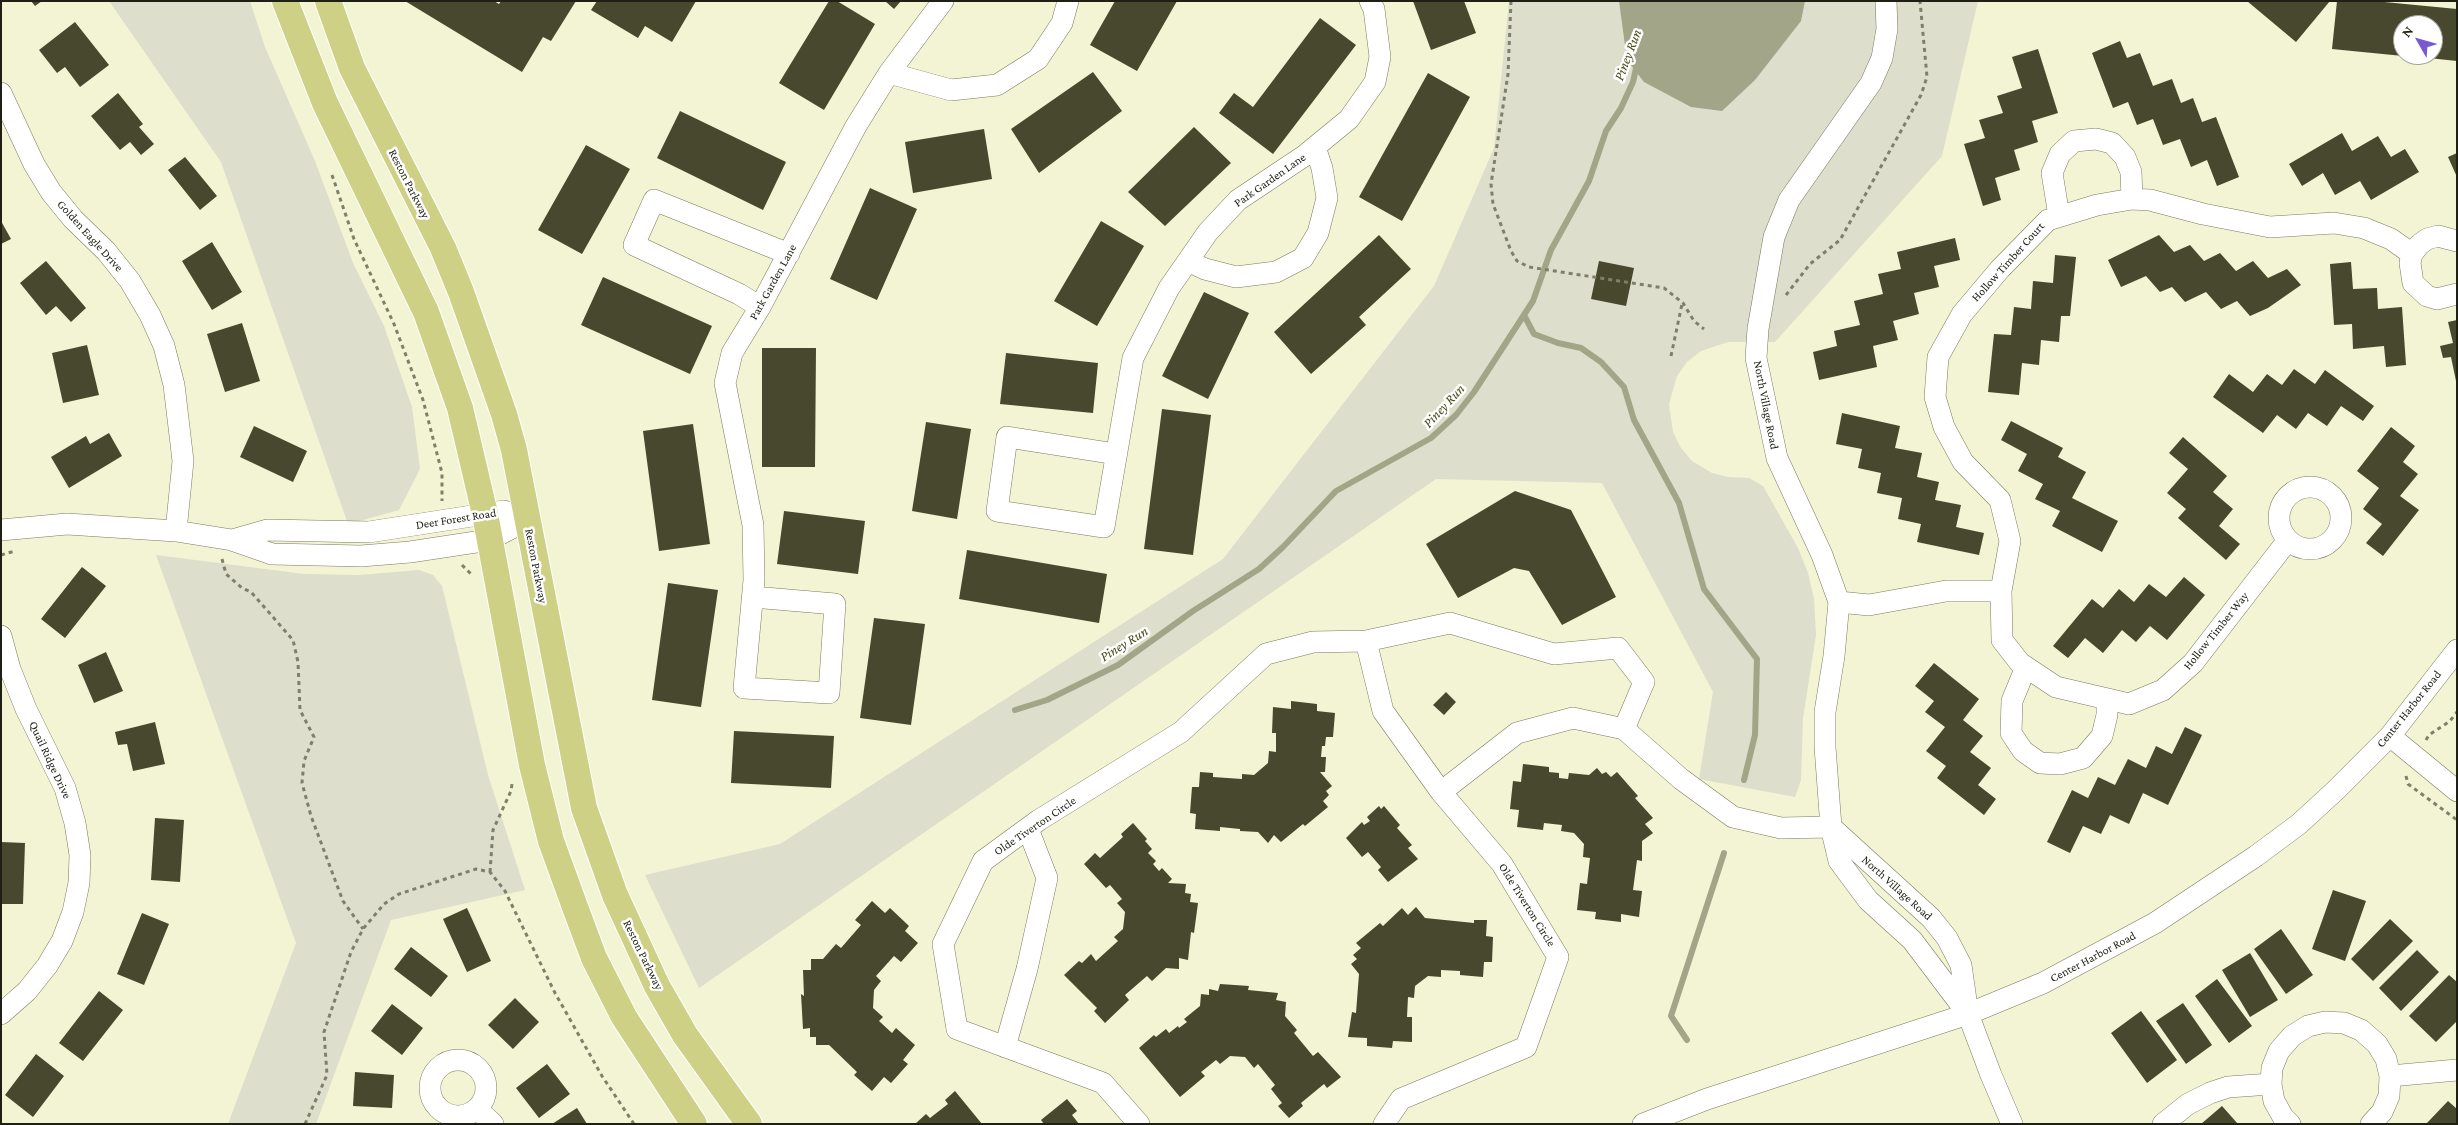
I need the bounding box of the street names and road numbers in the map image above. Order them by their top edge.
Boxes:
street label: Reston Parkway [385,147,433,221]
street label: Park Garden Lane [1231,150,1309,210]
street label: Golden Eagle Drive [54,197,126,275]
street label: Hollow Timber Court [1969,219,2047,305]
street label: Park Garden Lane [746,242,800,322]
street label: North Village Road [1750,359,1782,451]
street label: Deer Forest Road [415,506,497,532]
street label: Reston Parkway [522,527,550,605]
street label: Hollow Timber Way [2180,589,2252,673]
street label: Center Harbor Road [2374,668,2444,750]
street label: Quail Ridge Drive [26,719,74,801]
street label: Olde Tiverton Circle [991,793,1079,859]
street label: North Village Road [1859,853,1935,923]
street label: Olde Tiverton Circle [1496,861,1558,949]
street label: Reston Parkway [620,918,666,992]
street label: Center Harbor Road [2048,928,2138,986]

